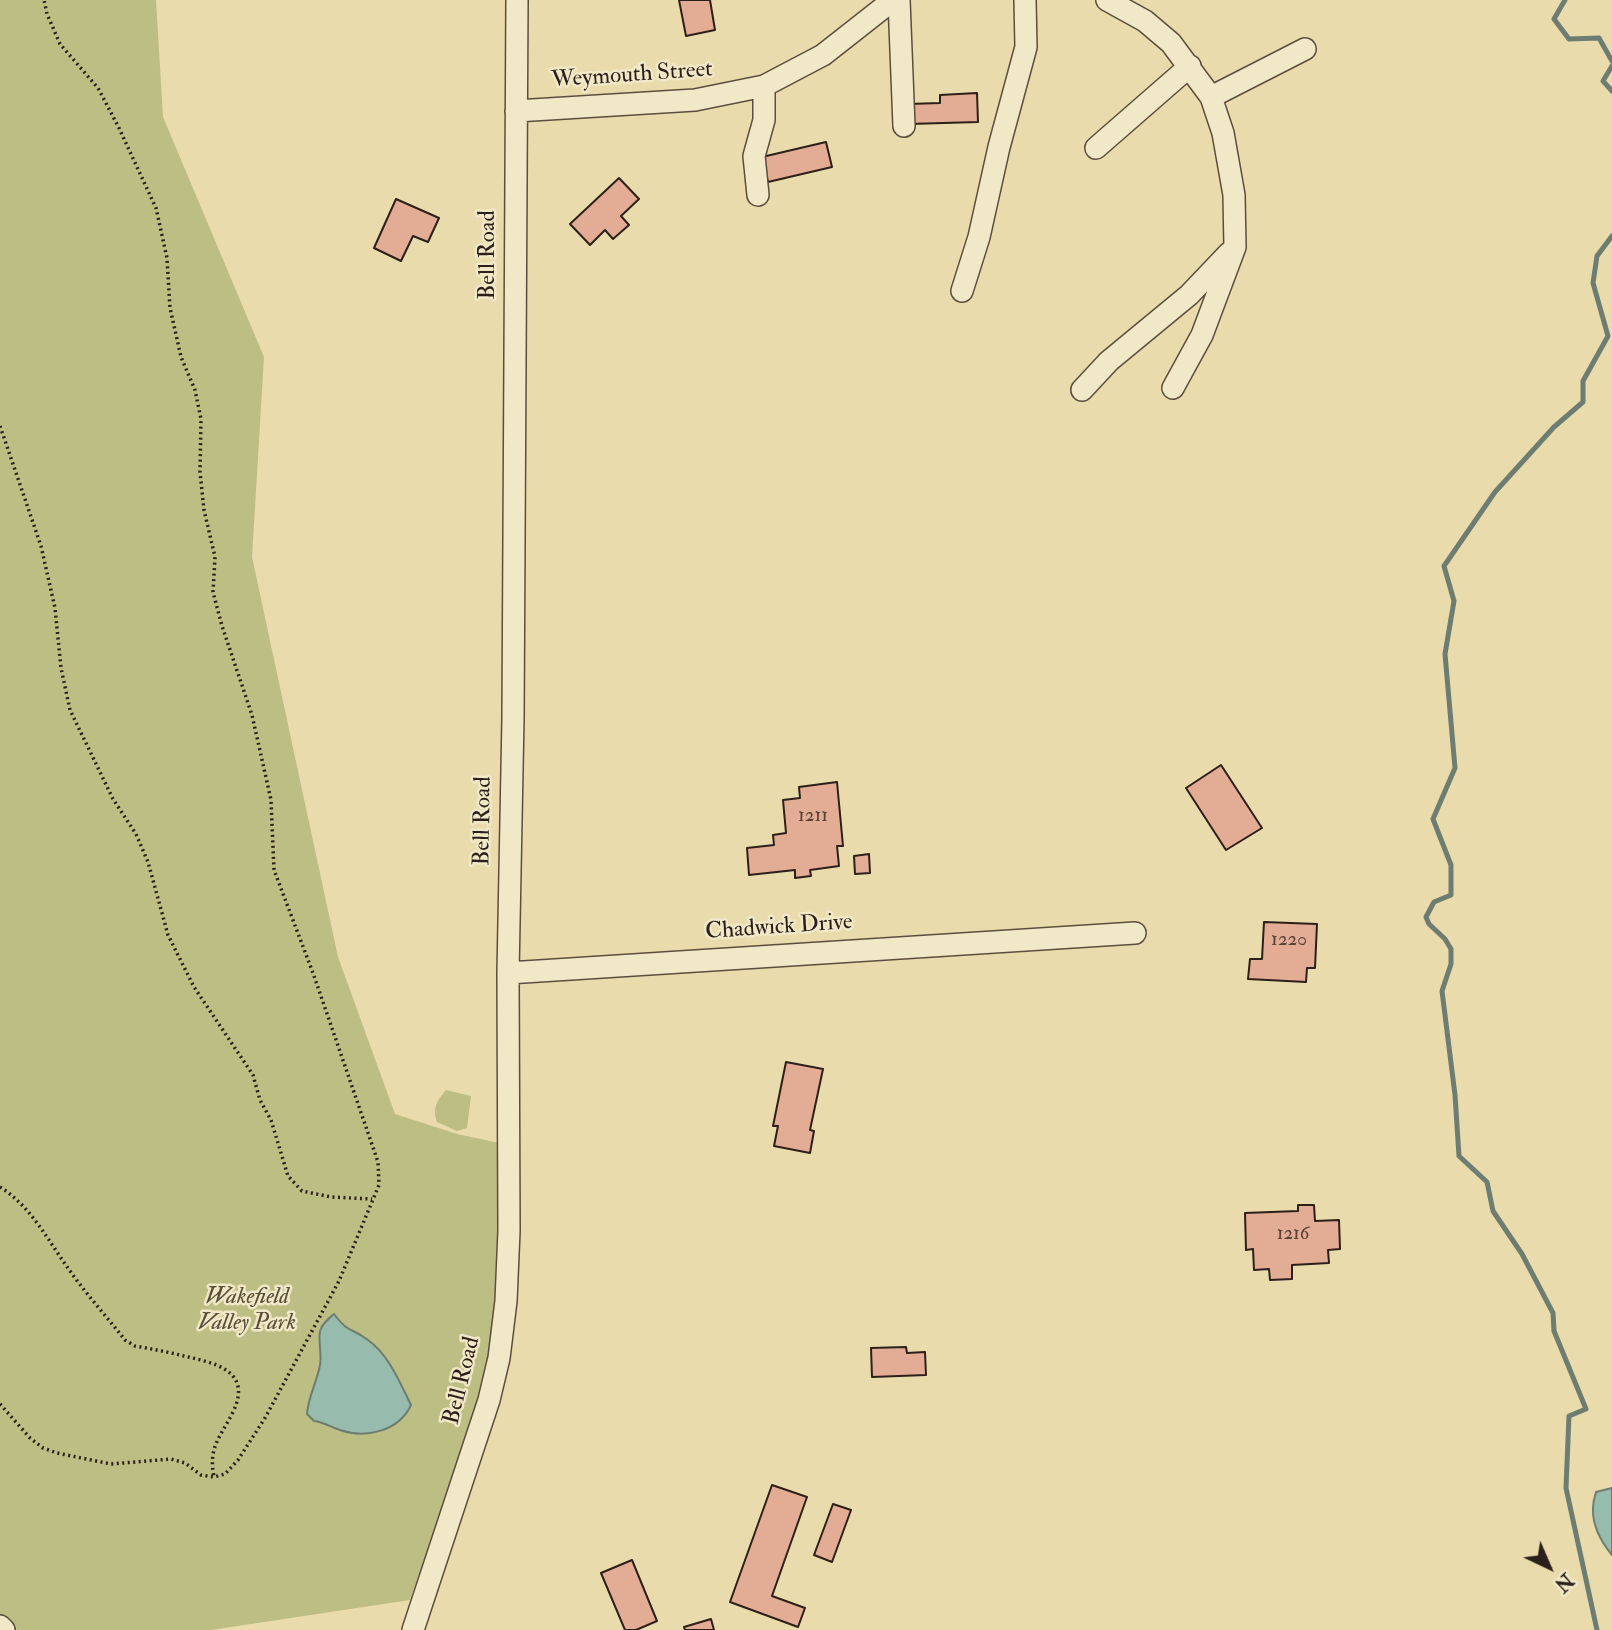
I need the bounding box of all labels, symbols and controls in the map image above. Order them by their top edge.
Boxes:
street label: Weymouth Street [550,57,714,95]
street label: Bell Road [475,210,503,300]
street label: Bell Road [469,776,499,866]
house number: 1211 [798,806,828,828]
street label: Chadwick Drive [704,909,854,947]
house number: 1220 [1271,930,1307,952]
house number: 1216 [1277,1224,1309,1246]
park label: Wakefield Valley Park [198,1284,296,1338]
street label: Bell Road [439,1334,487,1428]
north arrow [1514,1532,1584,1602]
text: N [1549,1568,1578,1597]

